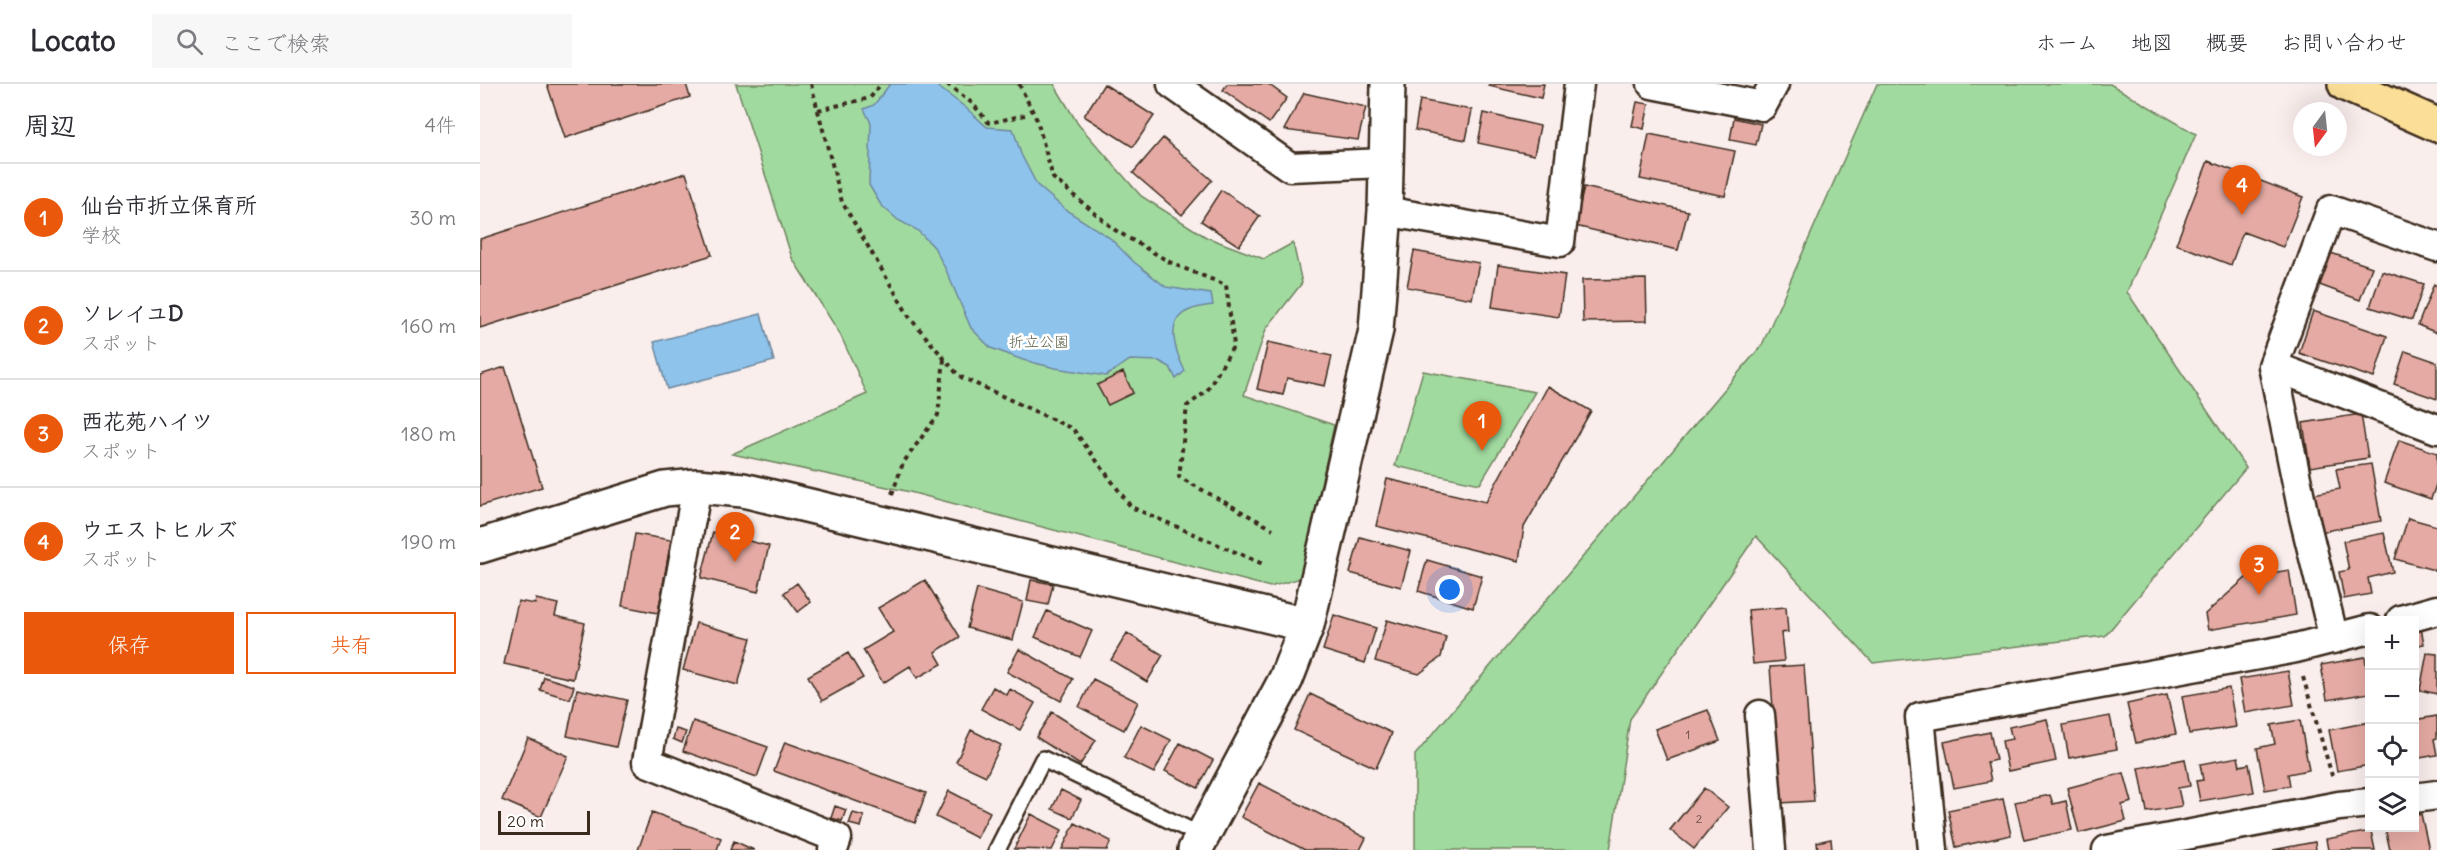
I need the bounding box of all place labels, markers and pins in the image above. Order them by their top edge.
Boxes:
pin: 4 [2222,166,2262,215]
pin: 1 [1462,402,1502,451]
pin: 2 [716,512,754,562]
pin: 3 [2240,546,2278,595]

